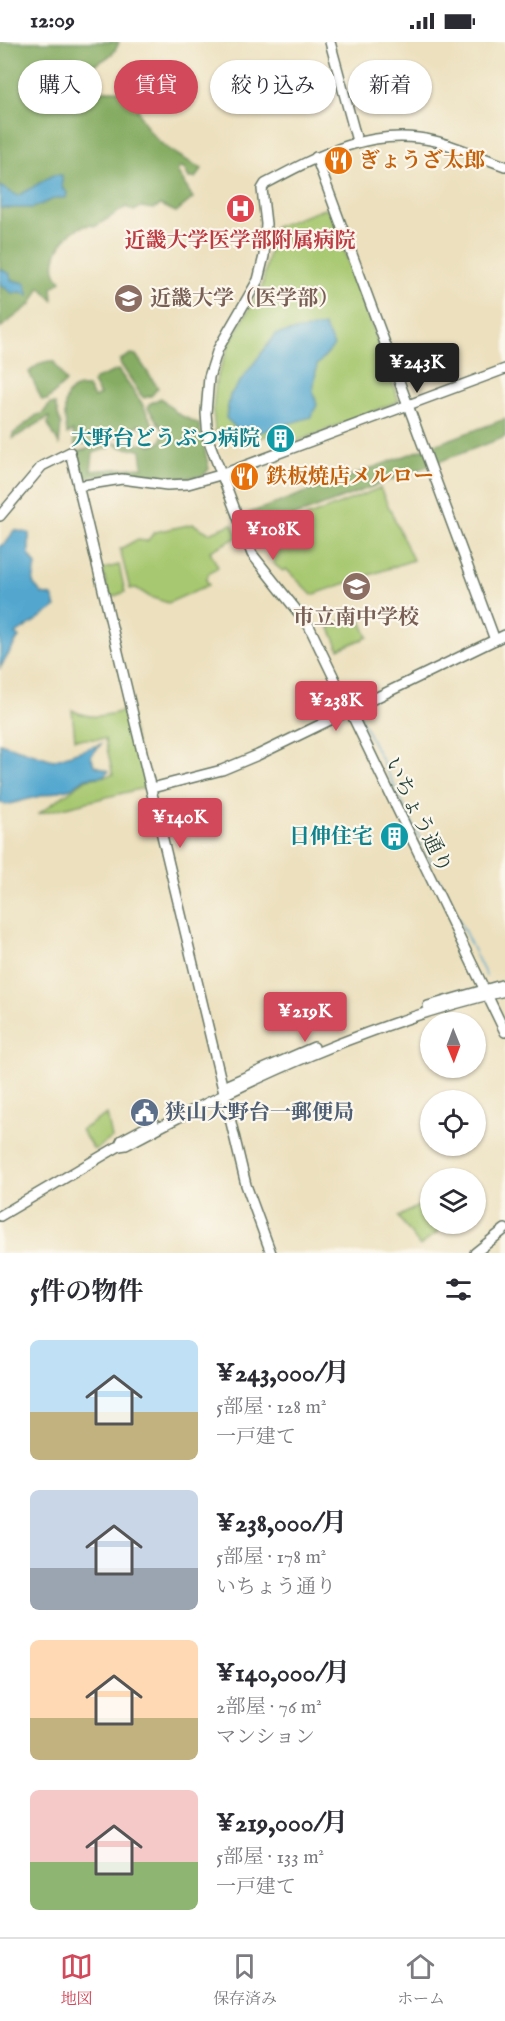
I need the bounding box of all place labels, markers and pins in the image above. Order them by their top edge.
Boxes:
restaurant icon: ぎょうざ太郎 [322,144,354,176]
place label: ぎょうざ太郎 [359,148,485,175]
hospital icon: 近畿大学医学部附属病院 [224,193,256,225]
place label: 近畿大学医学部附属病院 [125,228,356,255]
school or university icon: 近畿大学（医学部） [113,282,145,314]
place label: 近畿大学（医学部） [150,286,339,313]
pin: ¥243K [375,343,459,394]
building icon: 大野台どうぶつ病院 [265,422,297,454]
place label: 大野台どうぶつ病院 [71,426,260,453]
restaurant icon: 鉄板焼店メルロー [229,460,261,492]
place label: 鉄板焼店メルロー [266,464,434,491]
pin: ¥108K [231,510,315,561]
school or university icon: 市立南中学校 [340,570,372,602]
place label: 市立南中学校 [293,605,419,632]
pin: ¥238K [294,681,378,732]
pin: ¥140K [138,798,222,849]
building icon: 日伸住宅 [378,820,410,852]
place label: 日伸住宅 [289,824,373,851]
pin: ¥219K [263,992,347,1043]
public building icon: 狭山大野台一郵便局 [128,1096,160,1128]
place label: 狭山大野台一郵便局 [165,1100,354,1127]

